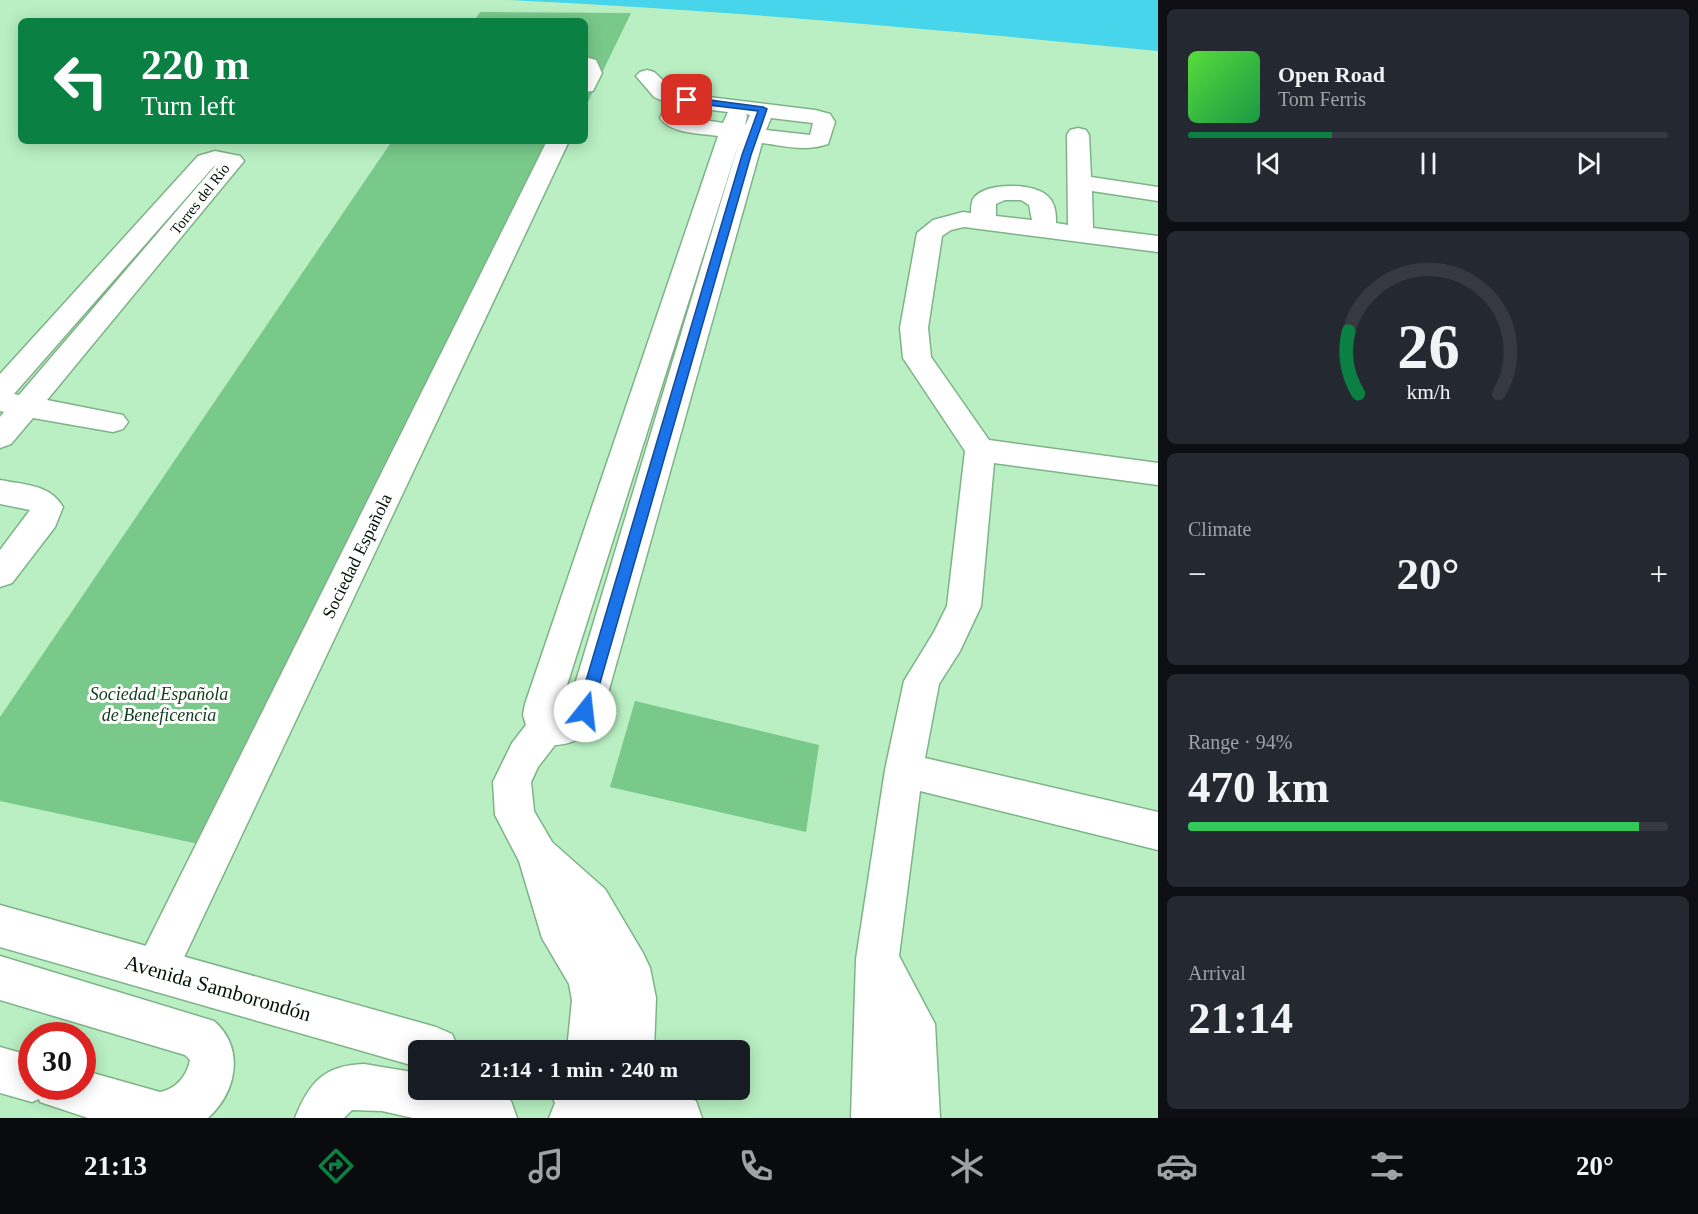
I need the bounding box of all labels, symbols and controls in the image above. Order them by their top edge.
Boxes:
icon: left [42,42,120,120]
text: 220 m [141,42,250,88]
text: Open Road [1278,62,1385,87]
pin [661,74,712,125]
icon: arrive [670,83,703,116]
text: Tom Ferris [1278,88,1366,110]
text: Turn left [141,91,235,121]
icon: previous [1252,147,1285,180]
icon: pause [1412,147,1445,180]
icon: next [1572,147,1605,180]
street label: Torres del Río [167,160,233,238]
text: 26 [1397,312,1459,381]
text: km/h [1406,381,1450,405]
street label: Sociedad Española [318,490,396,622]
text: Climate [1188,518,1251,540]
text: 20° [1397,549,1460,599]
text: − [1188,556,1207,592]
text: + [1649,556,1668,592]
position arrow [553,679,617,743]
park label: Sociedad Española de Beneficencia [90,684,228,725]
text: Range · 94% [1188,731,1292,753]
text: 470 km [1188,762,1329,812]
street label: Avenida Samborondón [122,950,314,1026]
text: Arrival [1188,962,1246,984]
text: 21:14 [1188,993,1293,1043]
speed limit sign: 30 [18,1022,96,1100]
text: 21:14 · 1 min · 240 m [480,1057,678,1082]
icon: directions [315,1145,357,1187]
icon: music [525,1145,567,1187]
icon: phone [735,1145,777,1187]
icon: climate [946,1145,988,1187]
icon: car [1156,1145,1198,1187]
icon: filters [1366,1145,1408,1187]
text: 21:13 [84,1151,147,1181]
text: 20° [1576,1151,1614,1181]

